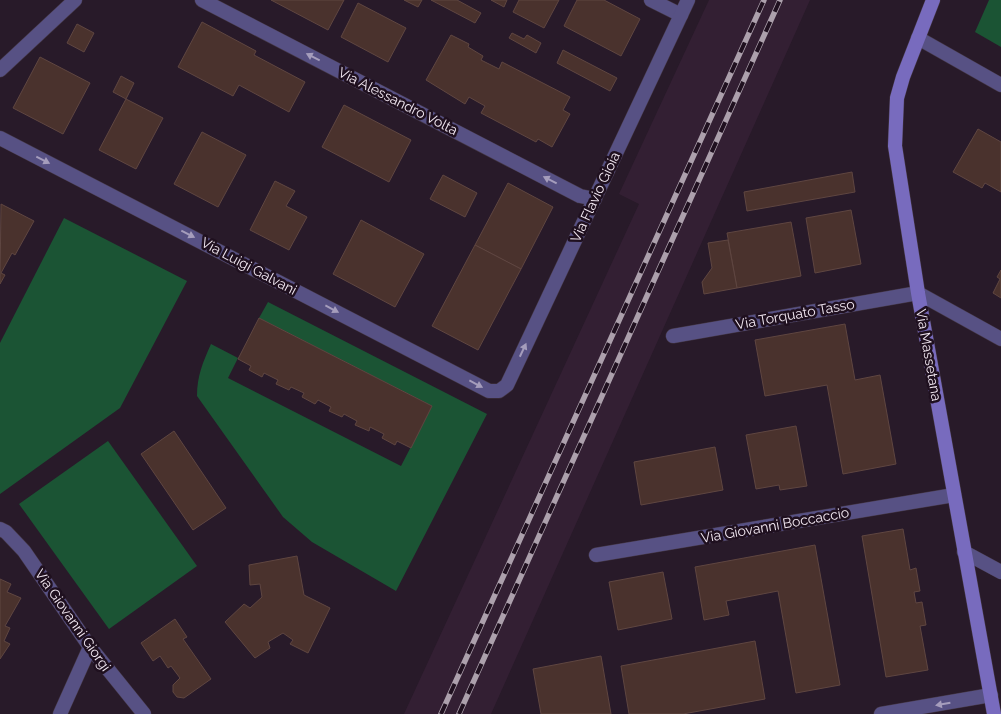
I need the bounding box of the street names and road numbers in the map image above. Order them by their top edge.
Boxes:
street label: Via Alessandro Volta [336,64,460,138]
street label: Via Flavio Gioia [567,149,623,245]
street label: Via Luigi Galvani [198,234,300,298]
street label: Via Torquato Tasso [734,296,856,332]
street label: Via Massetana [913,308,945,402]
street label: Via Giovanni Boccaccio [700,504,850,546]
street label: Via Giovanni Giorgi [32,566,114,674]

